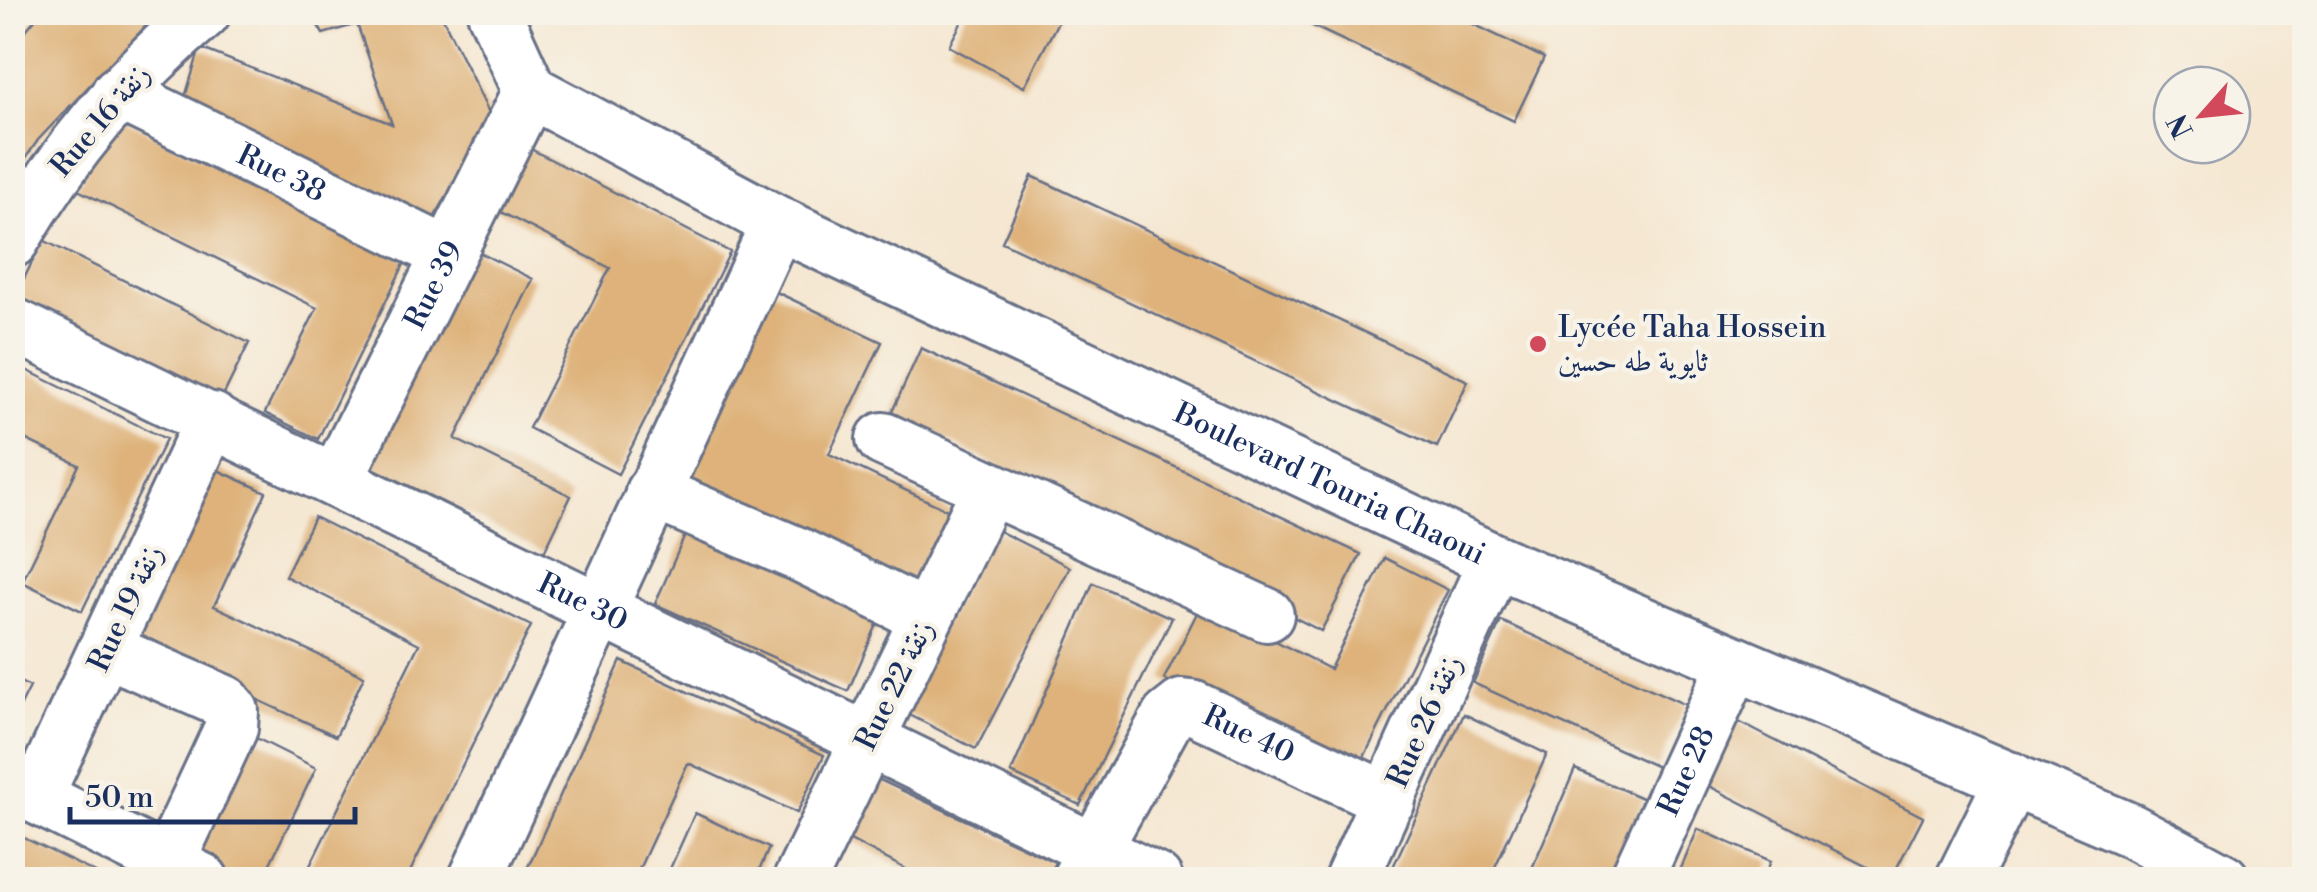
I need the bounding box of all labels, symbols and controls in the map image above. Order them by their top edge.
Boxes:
street label: Rue 16 زنقة [43,56,159,185]
north arrow [2152,65,2252,165]
text: N [2160,108,2202,143]
street label: Rue 38 [230,136,332,211]
street label: Rue 39 [396,235,472,336]
place label: Lycée Taha Hossein ثايوية طه حسين [1558,309,1827,381]
marker: Lycée Taha Hossein ثايوية طه حسين [1527,333,1549,355]
street label: Boulevard Touria Chaoui [1167,394,1491,574]
street label: Rue 19 زنقة [80,539,172,678]
street label: Rue 30 [531,564,634,640]
street label: Rue 22 زنقة [847,614,943,757]
street label: Rue 26 زنقة [1379,649,1471,794]
street label: Rue 40 [1197,697,1301,773]
street label: Rue 28 [1650,720,1724,822]
scale bar [70,762,355,824]
text: 50 m [85,779,154,817]

